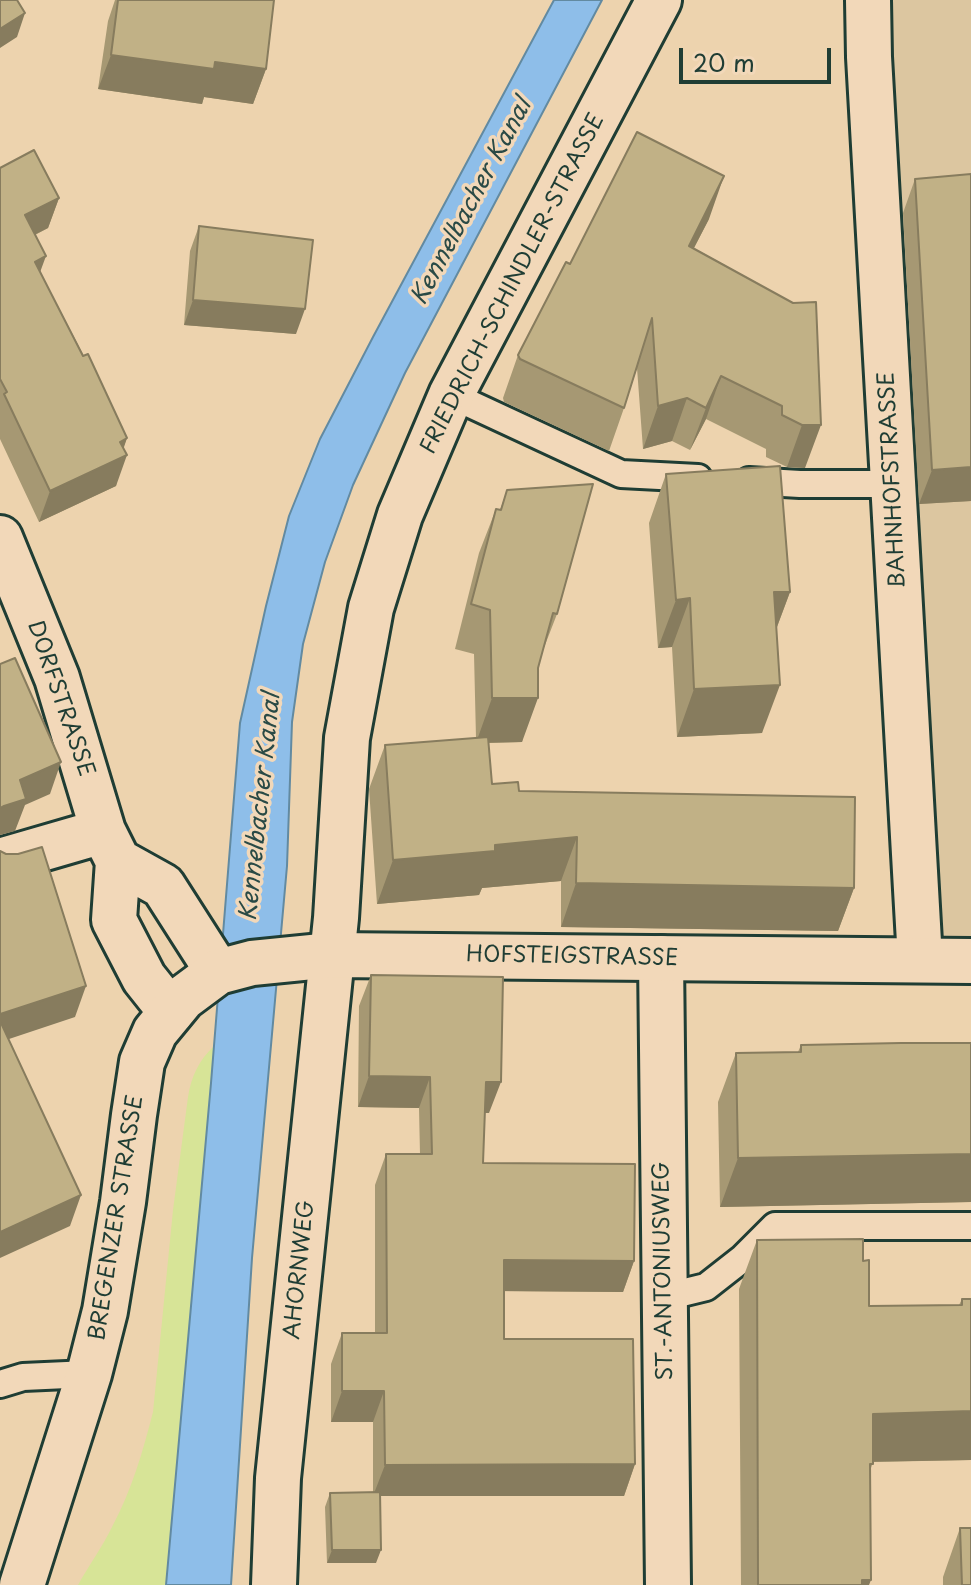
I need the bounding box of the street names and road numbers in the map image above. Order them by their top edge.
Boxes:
street label: FRIEDRICH-SCHINDLER-STRASSE [415,109,611,459]
street label: BAHNHOFSTRASSE [874,371,912,589]
street label: DORFSTRASSE [21,618,99,780]
street label: HOFSTEIGSTRASSE [466,942,678,972]
street label: BREGENZER STRASSE [85,1093,149,1343]
street label: ST.-ANTONIUSWEG [649,1162,679,1380]
street label: AHORNWEG [280,1199,320,1341]

